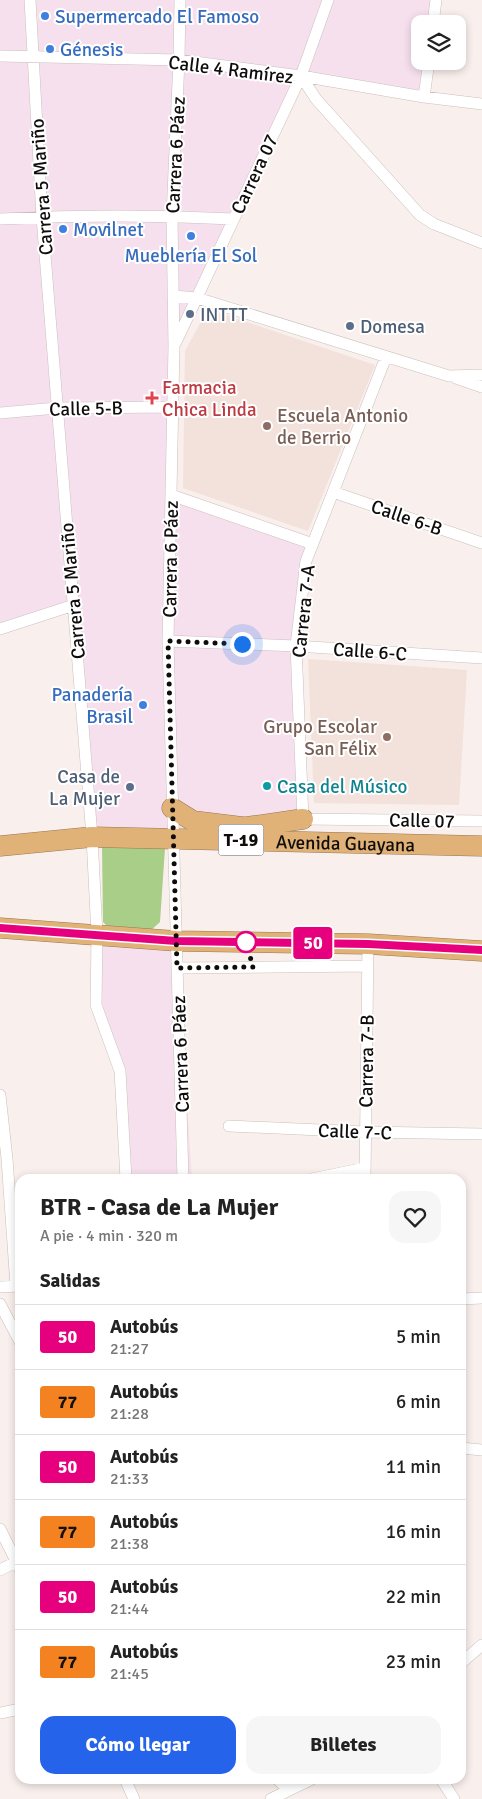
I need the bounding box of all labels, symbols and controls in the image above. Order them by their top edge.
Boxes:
place label: Supermercado El Famoso [55,5,259,29]
marker: Supermercado El Famoso [39,10,51,22]
map controls [411,15,466,70]
button: layers [411,15,466,70]
place label: Génesis [60,38,123,62]
marker: Génesis [44,43,56,55]
street label: Calle 4 Ramírez [167,50,295,90]
street label: Carrera 6 Páez [161,96,191,214]
street label: Carrera 5 Mariño [25,118,59,256]
street label: Carrera 07 [226,131,284,218]
place label: Movilnet [73,218,144,242]
marker: Movilnet [57,223,69,235]
marker: Mueblería El Sol [185,230,197,242]
place label: Mueblería El Sol [125,244,257,268]
place label: INTTT [200,303,248,327]
marker: INTTT [184,308,196,320]
place label: Domesa [360,315,425,339]
marker: Domesa [344,320,356,332]
place label: Farmacia Chica Linda [162,376,257,422]
marker: Farmacia Chica Linda [146,392,158,404]
street label: Calle 5-B [49,396,123,422]
place label: Escuela Antonio de Berrio [277,404,408,450]
marker: Escuela Antonio de Berrio [261,420,273,432]
street label: Calle 6-B [368,495,445,541]
street label: Carrera 6 Páez [158,500,184,618]
street label: Carrera 5 Mariño [55,522,91,660]
street label: Carrera 7-A [287,563,321,659]
your location [230,632,255,657]
street label: Calle 6-C [332,637,408,667]
place label: Panadería Brasil [51,683,133,729]
marker: Panadería Brasil [137,699,149,711]
place label: Grupo Escolar San Félix [263,715,377,761]
marker: Grupo Escolar San Félix [381,731,393,743]
place label: Casa de La Mujer [49,765,120,811]
place label: Casa del Músico [277,775,408,799]
marker: Casa del Músico [261,780,273,792]
marker: Casa de La Mujer [124,781,136,793]
street label: Calle 07 [389,808,455,834]
road number: T-19 [218,824,264,856]
street label: Avenida Guayana [276,830,415,857]
line badge: 50 [290,927,336,959]
unlabelled marker [235,931,257,953]
text: 50 [303,932,323,954]
street label: Carrera 6 Páez [167,995,195,1113]
street label: Carrera 7-B [354,1014,380,1108]
street label: Calle 7-C [318,1119,392,1145]
button: heart [389,1191,441,1243]
text: BTR - Casa de La Mujer [40,1192,278,1222]
text: A pie · 4 min · 320 m [40,1226,178,1246]
text: Salidas [40,1269,100,1293]
text: Autobús [110,1315,178,1339]
text: 5 min [396,1325,441,1349]
text: 50 [58,1326,77,1348]
text: 21:27 [110,1339,149,1359]
text: Autobús [110,1380,178,1404]
text: 6 min [396,1390,441,1414]
text: 77 [58,1391,77,1413]
text: 21:28 [110,1404,149,1424]
text: Autobús [110,1445,178,1469]
text: 11 min [386,1455,441,1479]
text: 50 [58,1456,77,1478]
text: 21:33 [110,1469,149,1489]
text: Autobús [110,1510,178,1534]
text: 16 min [386,1520,441,1544]
text: 77 [58,1521,77,1543]
text: 21:38 [110,1534,149,1554]
text: Autobús [110,1575,178,1599]
text: 22 min [386,1585,441,1609]
text: 50 [58,1586,77,1608]
text: 21:44 [110,1599,149,1619]
text: Autobús [110,1640,178,1664]
text: 23 min [386,1650,441,1674]
text: 77 [58,1651,77,1673]
text: 21:45 [110,1664,149,1684]
button: Cómo llegar [40,1716,236,1774]
button: Billetes [246,1716,441,1774]

